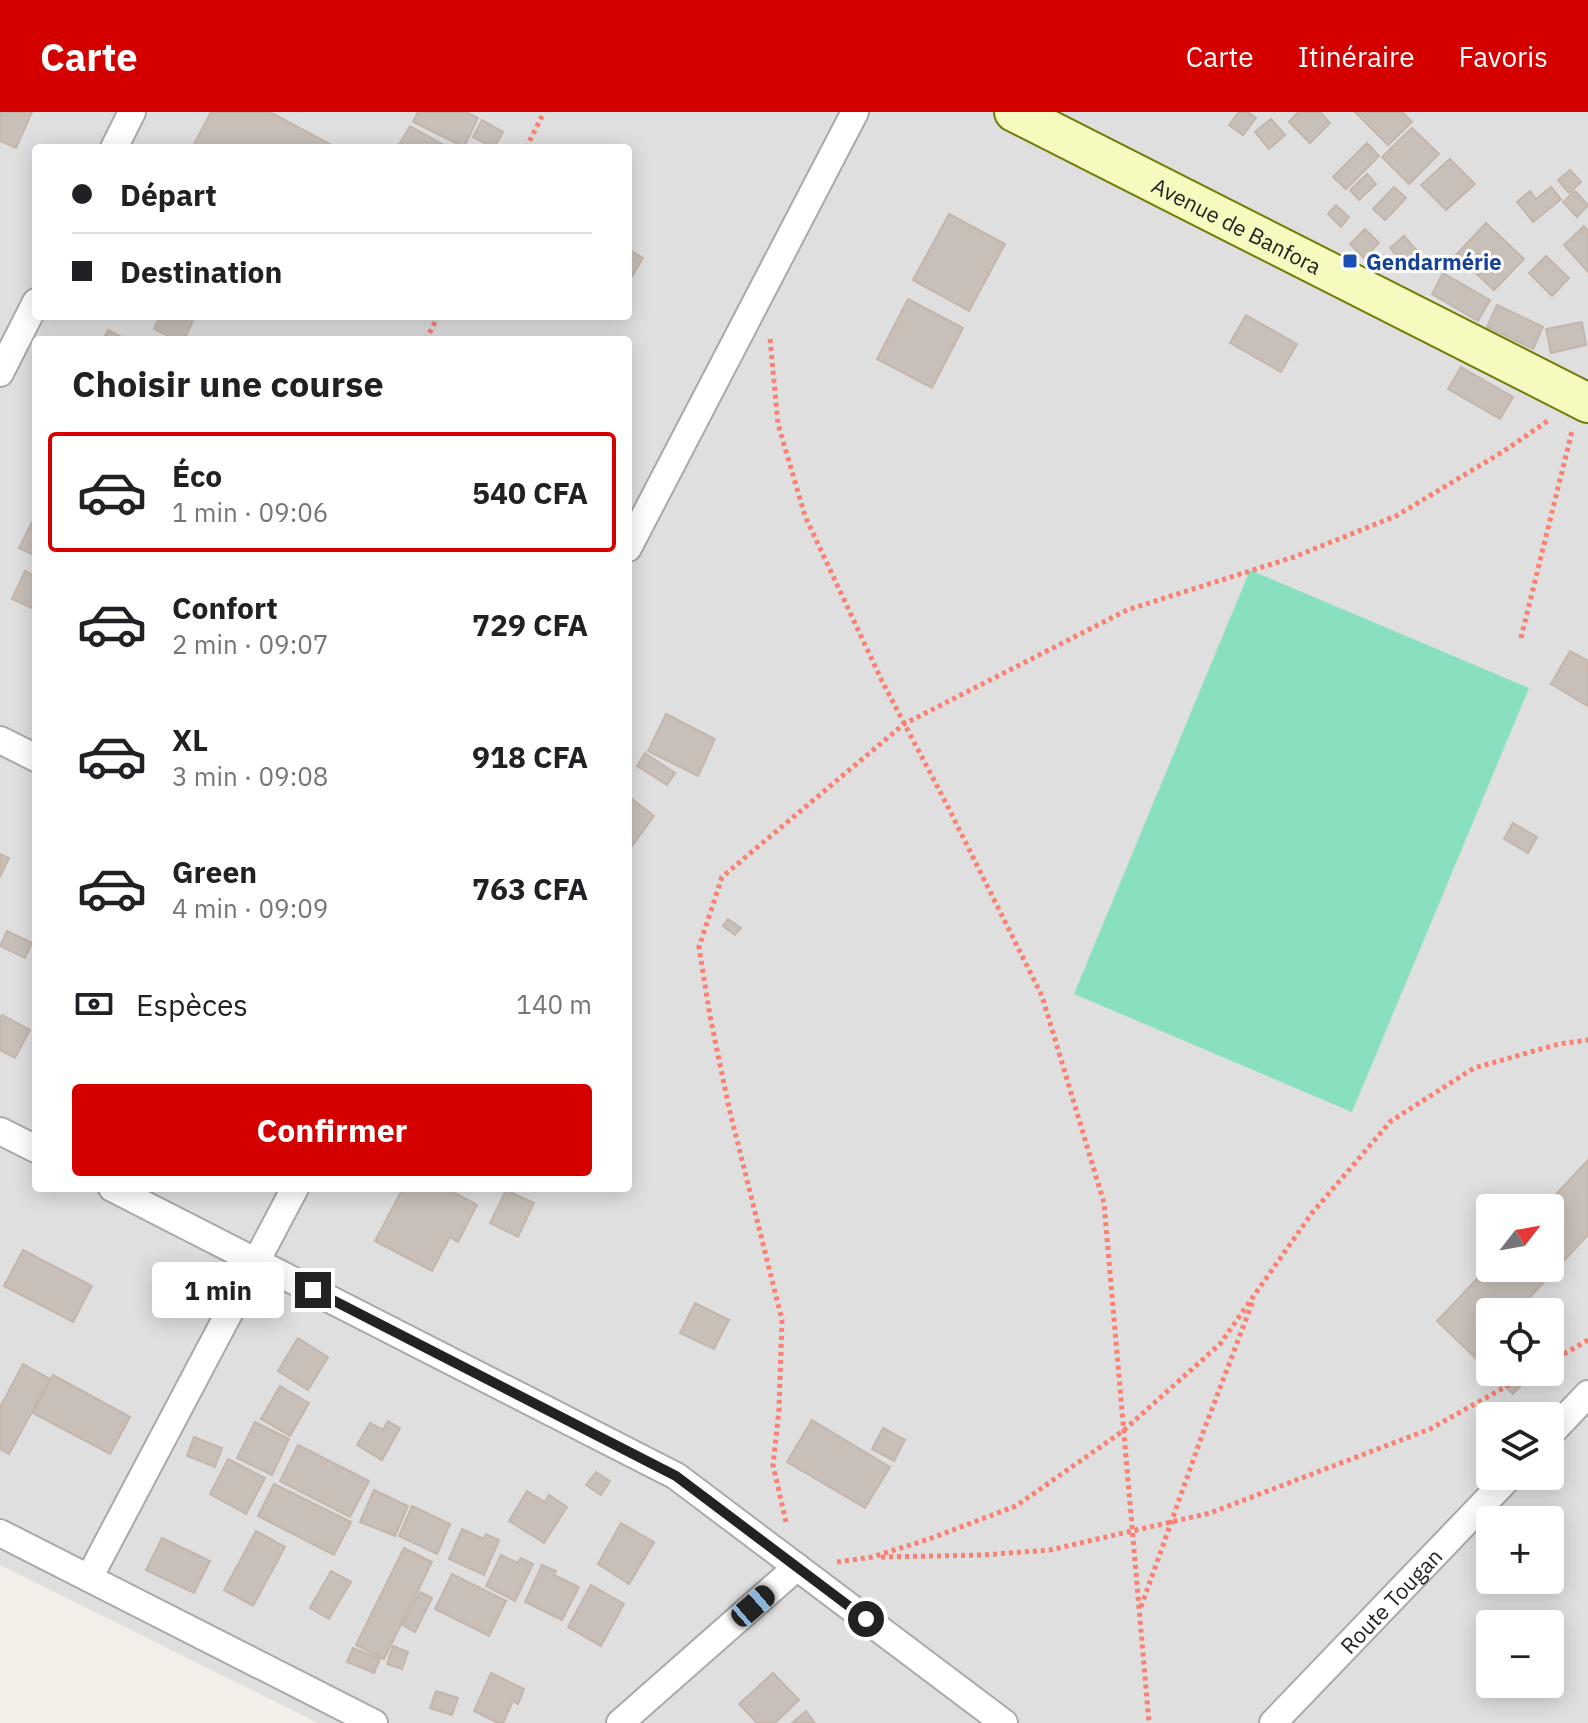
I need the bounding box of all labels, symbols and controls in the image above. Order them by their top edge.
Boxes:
text: Carte [40,32,138,81]
text: Carte [1186,38,1254,75]
text: Itinéraire [1298,38,1415,75]
text: Favoris [1459,38,1548,75]
street label: Avenue de Banfora [1147,170,1327,280]
text: Départ [120,175,217,214]
place label: Gendarmérie [1366,247,1502,276]
text: Destination [120,252,282,291]
marker: Gendarmérie [1341,252,1359,270]
text: Choisir une course [72,360,384,407]
icon: car [76,456,148,528]
text: Éco [172,456,222,495]
text: 540 CFA [472,473,588,512]
text: 1 min · 09:06 [172,495,328,529]
icon: car [76,588,148,660]
text: Confort [172,588,278,627]
text: 729 CFA [472,605,588,644]
text: 2 min · 09:07 [172,627,328,661]
icon: car [76,720,148,792]
text: XL [172,720,208,759]
text: 918 CFA [472,737,588,776]
text: 3 min · 09:08 [172,759,328,793]
icon: car [76,852,148,924]
text: Green [172,852,257,891]
text: 763 CFA [472,869,588,908]
text: 4 min · 09:09 [172,891,328,925]
icon: cash [72,982,116,1026]
text: Espèces [136,985,248,1024]
text: 140 m [516,987,592,1021]
button: Confirmer [72,1084,592,1176]
north arrow [1476,1194,1564,1282]
map controls [1476,1194,1564,1698]
callout: 1 min [153,1262,285,1318]
route end [295,1272,331,1308]
text: 1 min [184,1273,252,1307]
button: locate [1476,1298,1564,1386]
button: layers [1476,1402,1564,1490]
button: + [1476,1506,1564,1594]
street label: Route Tougan [1333,1541,1448,1659]
car [727,1581,779,1631]
route start [848,1601,884,1637]
button: − [1476,1610,1564,1698]

